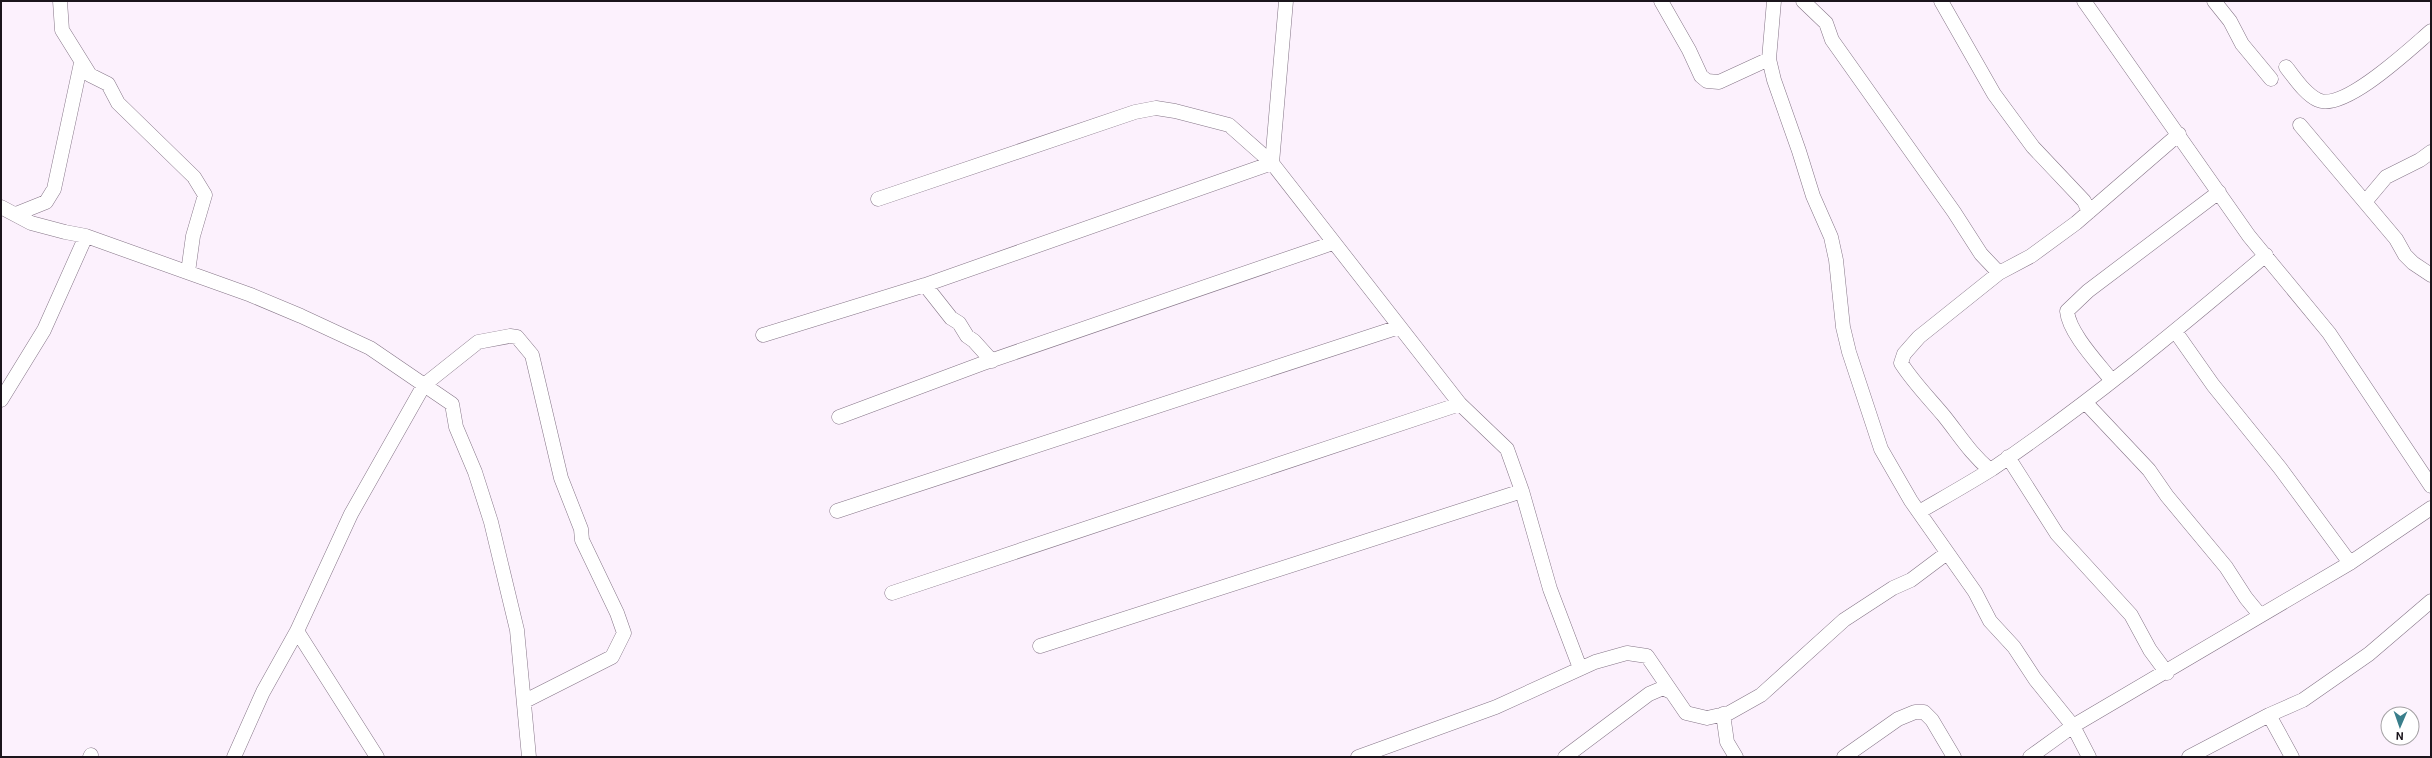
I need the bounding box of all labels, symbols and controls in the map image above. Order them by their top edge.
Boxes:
north arrow [2380,706,2420,746]
text: N [2395,729,2404,742]

